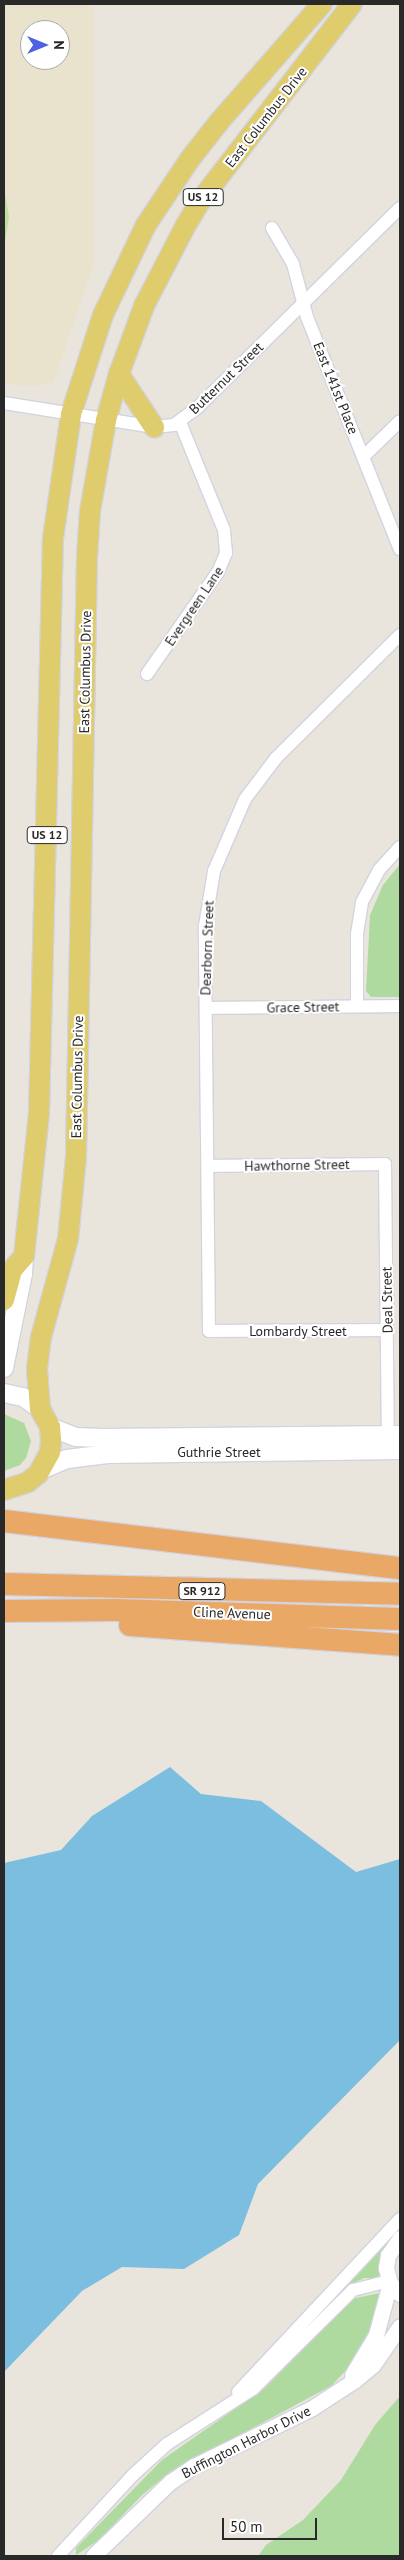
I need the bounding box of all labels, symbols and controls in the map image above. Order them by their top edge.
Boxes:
north arrow [20,20,70,70]
text: N [50,40,68,50]
street label: East Columbus Drive [222,63,310,171]
road number: US 12 [182,188,224,206]
street label: Butternut Street [186,338,266,418]
street label: East 141st Place [310,339,362,437]
street label: Evergreen Lane [161,563,227,649]
street label: East Columbus Drive [76,610,94,734]
road number: US 12 [26,826,68,844]
street label: Dearborn Street [197,900,217,996]
street label: Grace Street [266,998,340,1016]
street label: East Columbus Drive [68,1015,86,1139]
street label: Hawthorne Street [244,1156,350,1174]
street label: Deal Street [378,1266,396,1334]
street label: Lombardy Street [249,1323,347,1339]
street label: Guthrie Street [177,1444,261,1460]
road number: SR 912 [178,1582,226,1600]
street label: Cline Avenue [193,1603,271,1623]
street label: Buffington Harbor Drive [179,2402,313,2482]
scale bar [224,2508,319,2540]
text: 50 m [230,2517,263,2536]

